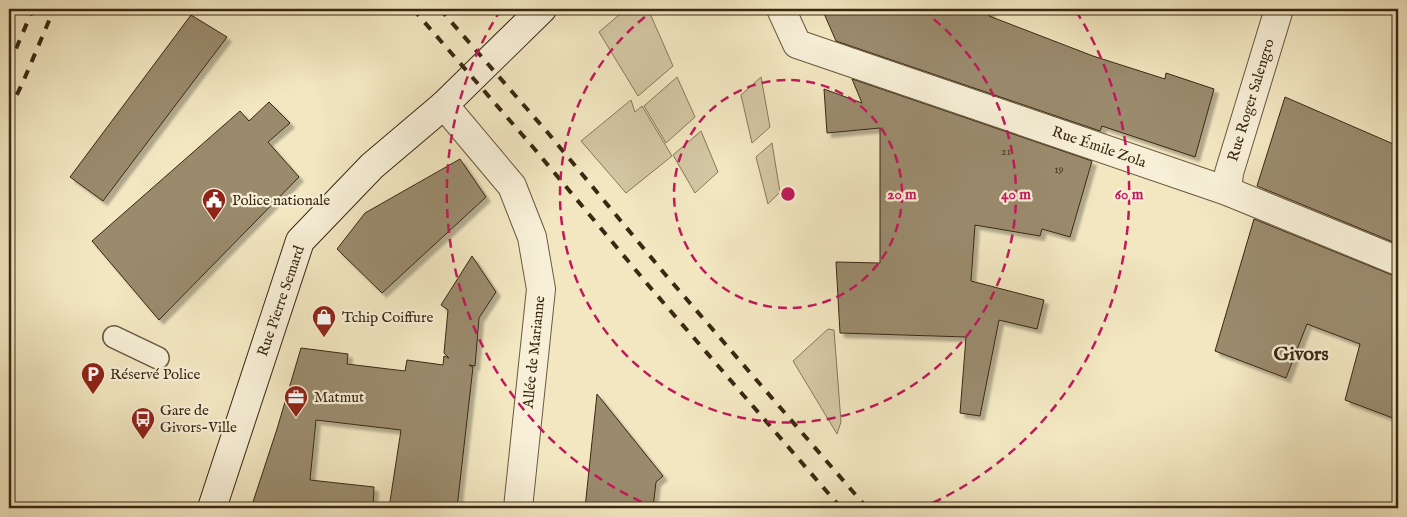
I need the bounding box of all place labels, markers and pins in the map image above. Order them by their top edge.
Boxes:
centre of rings [779,185,797,203]
public building icon: Police nationale [201,187,227,221]
place label: Police nationale [232,191,330,210]
shop icon: Tchip Coiffure [311,304,337,338]
place label: Tchip Coiffure [342,308,433,327]
parking icon: Réservé Police [80,361,106,395]
place label: Réservé Police [110,365,201,384]
office icon: Matmut [283,384,309,418]
place label: Matmut [314,388,364,407]
place label: Gare de Givors-Ville [160,401,237,437]
bus stop icon: Gare de Givors-Ville [130,406,156,440]

